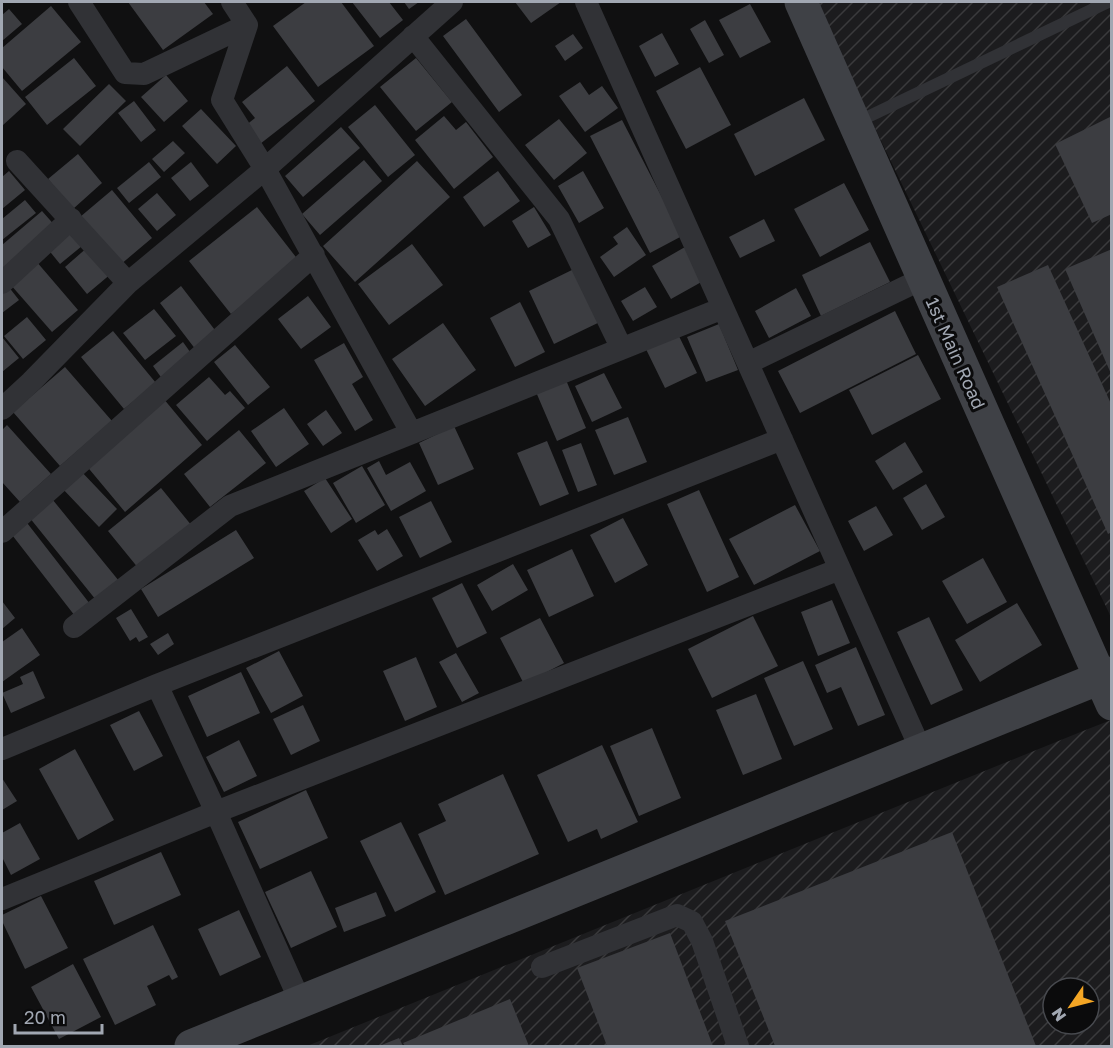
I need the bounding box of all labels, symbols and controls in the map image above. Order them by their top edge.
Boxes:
street label: 1st Main Road [922,294,990,412]
north arrow [1041,976,1101,1036]
scale bar [15,997,102,1035]
text: N [1047,1004,1070,1025]
text: 20 m [24,1006,66,1028]

